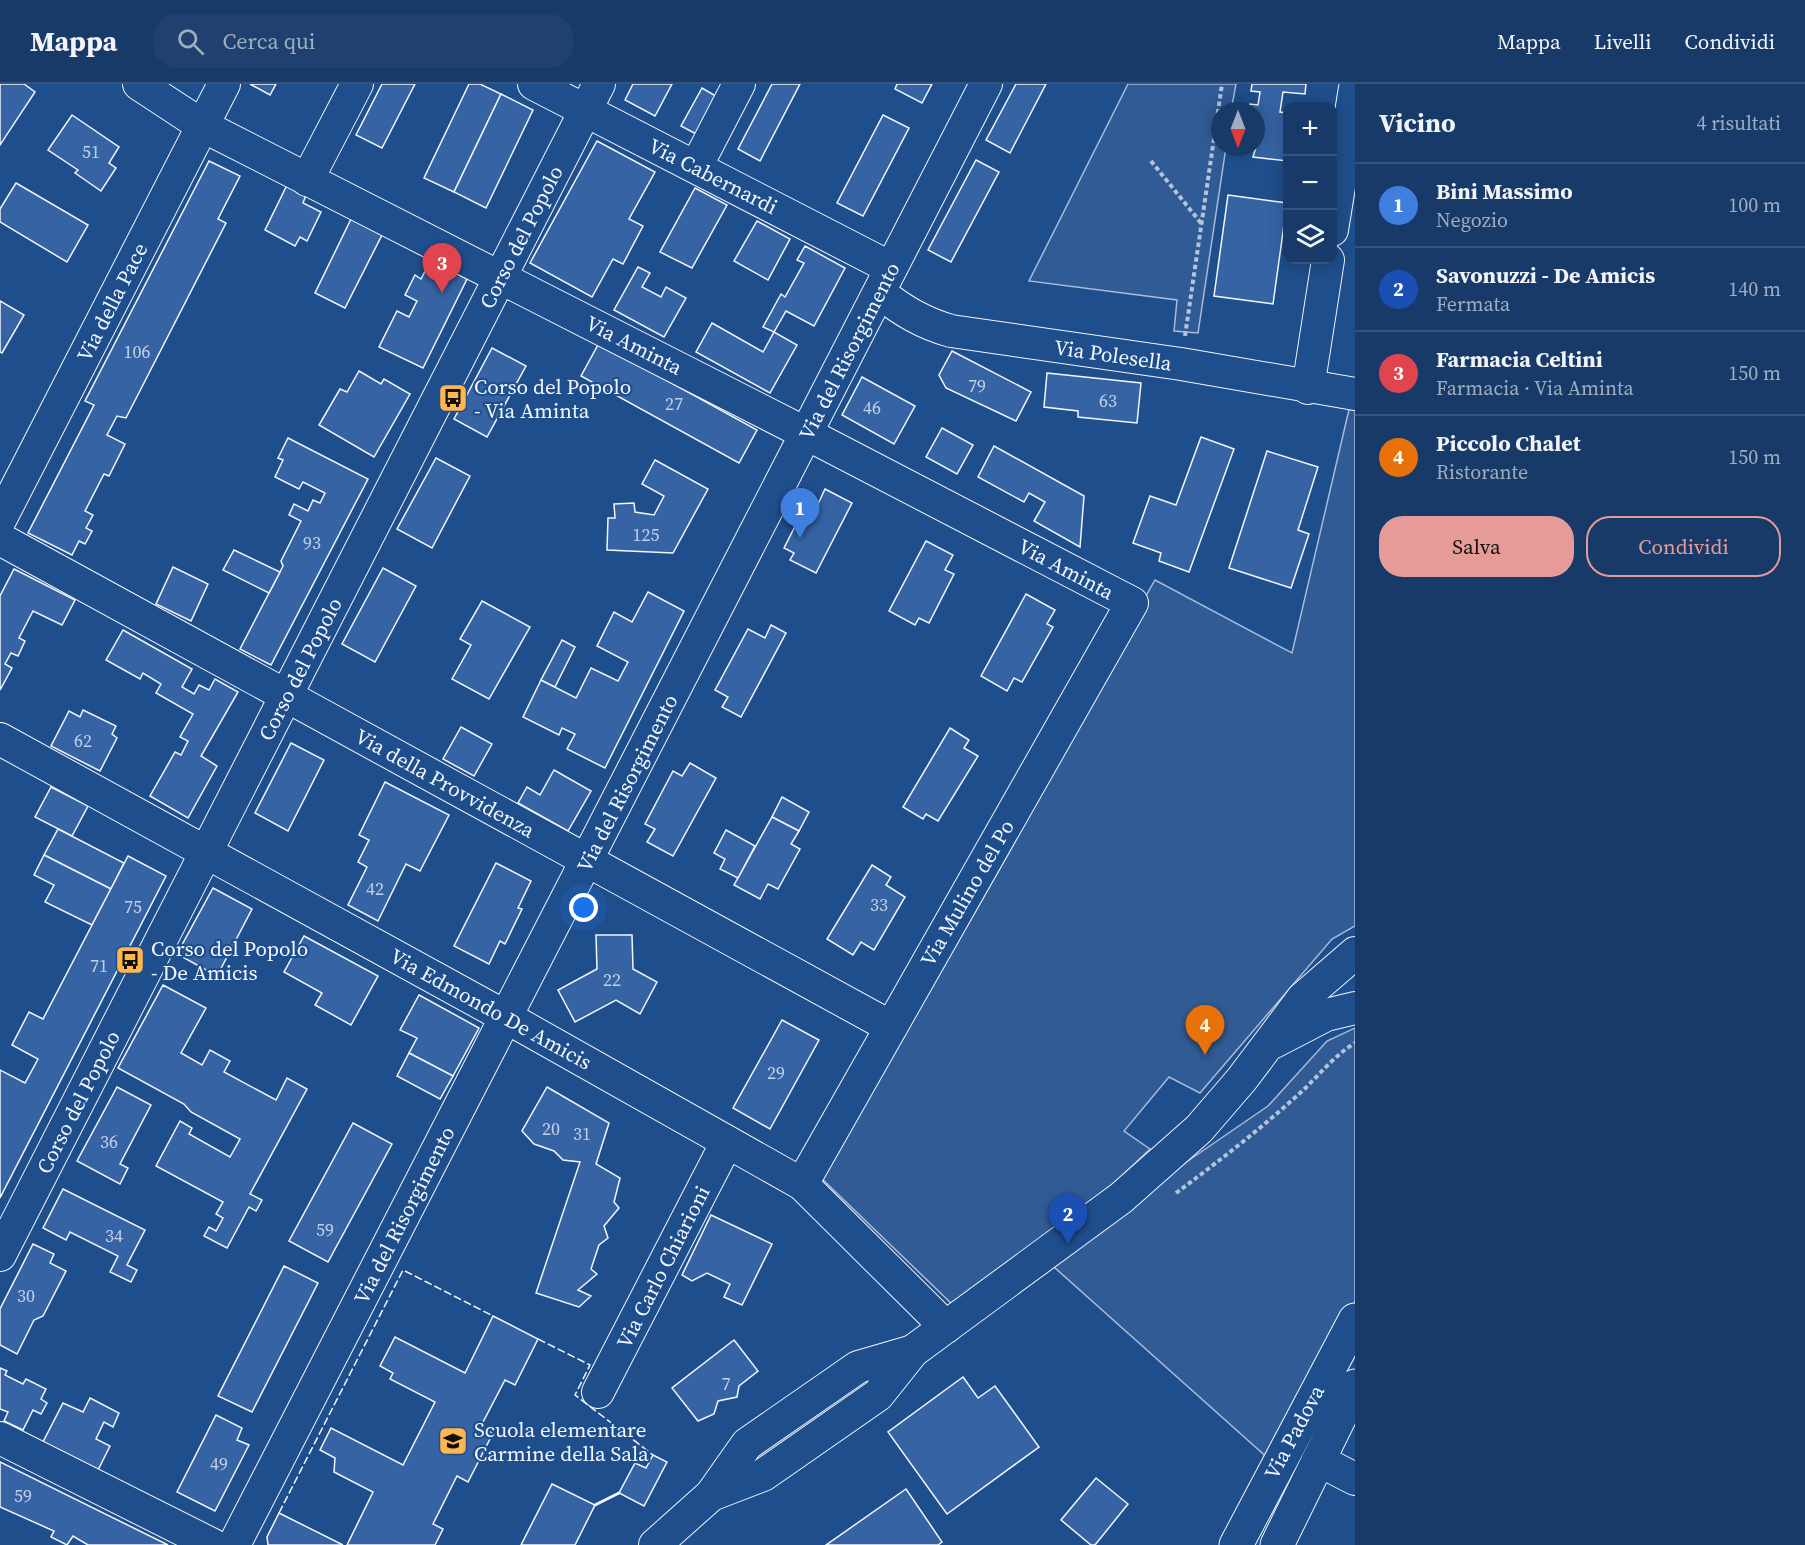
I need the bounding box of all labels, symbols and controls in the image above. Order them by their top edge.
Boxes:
search box [153,14,573,68]
text: Mappa [30,22,117,60]
icon: search [174,25,207,58]
text: Cerca qui [222,26,315,56]
text: Mappa [1497,27,1561,56]
text: Livelli [1594,27,1652,56]
text: Condividi [1685,27,1775,56]
north arrow [1211,102,1265,156]
map controls [1283,102,1337,264]
button: + [1283,102,1337,156]
text: Vicino [1379,105,1456,141]
text: 4 risultati [1696,109,1781,137]
street label: Via Cabernardi [644,131,782,221]
house number: 51 [82,139,100,164]
button: − [1283,156,1337,210]
street label: Corso del Popolo [472,160,570,314]
text: Bini Massimo [1436,176,1573,206]
text: 1 [1393,191,1404,219]
text: 100 m [1728,191,1781,219]
text: Negozio [1436,206,1508,234]
button: layers [1283,210,1337,264]
street label: Via della Pace [70,238,154,366]
pin: 3 [422,244,462,293]
street label: Via del Risorgimento [792,257,906,445]
text: Savonuzzi - De Amicis [1436,260,1655,290]
text: 2 [1393,275,1404,303]
text: 140 m [1728,275,1781,303]
text: Fermata [1436,290,1510,318]
street label: Via Aminta [581,308,687,382]
street label: Via Polesella [1052,332,1174,378]
house number: 106 [124,339,151,364]
text: Farmacia Celtini [1436,344,1603,374]
text: 3 [1393,359,1404,387]
text: 150 m [1728,359,1781,387]
place label: Corso del Popolo - Via Aminta [474,372,631,425]
house number: 79 [968,373,986,398]
text: Farmacia · Via Aminta [1436,374,1634,402]
bus stop icon: Corso del Popolo - Via Aminta [437,382,469,414]
house number: 63 [1099,388,1117,413]
house number: 27 [665,391,683,416]
house number: 46 [863,395,881,420]
text: Piccolo Chalet [1436,428,1581,458]
text: 4 [1393,443,1404,471]
text: 150 m [1728,443,1781,471]
text: Ristorante [1436,458,1528,486]
pin: 1 [780,488,820,538]
button: Salva [1379,516,1574,577]
button: Condividi [1586,516,1781,577]
house number: 125 [633,522,660,547]
house number: 93 [303,530,321,555]
street label: Via Aminta [1013,532,1119,607]
street label: Corso del Popolo [251,592,349,746]
street label: Via del Risorgimento [570,689,684,877]
street label: Via della Provvidenza [350,722,540,845]
house number: 62 [74,728,92,753]
street label: Via Mulino del Po [913,814,1021,972]
house number: 42 [366,876,384,901]
house number: 33 [870,892,888,917]
your location [569,893,598,922]
house number: 75 [124,894,142,919]
place label: Corso del Popolo - De Amicis [151,934,308,987]
street label: Via Edmondo De Amicis [385,941,597,1077]
bus stop icon: Corso del Popolo - De Amicis [114,944,146,976]
house number: 71 [90,953,108,978]
house number: 22 [603,967,621,992]
pin: 4 [1186,1006,1224,1055]
street label: Corso del Popolo [29,1025,127,1179]
house number: 29 [767,1060,785,1085]
house number: 20 [542,1116,560,1141]
street label: Via del Risorgimento [347,1121,461,1309]
house number: 31 [573,1121,591,1146]
house number: 36 [100,1129,118,1154]
street label: Via Carlo Chiarioni [609,1181,717,1353]
pin: 2 [1048,1194,1088,1244]
house number: 59 [316,1217,334,1242]
house number: 34 [105,1223,123,1248]
house number: 30 [17,1283,35,1308]
house number: 7 [722,1371,731,1396]
street label: Via Padova [1257,1380,1331,1484]
place label: Scuola elementare Carmine della Sala [474,1415,649,1468]
school or university icon: Scuola elementare Carmine della Sala [437,1425,469,1457]
house number: 49 [210,1451,228,1476]
house number: 59 [14,1483,32,1508]

